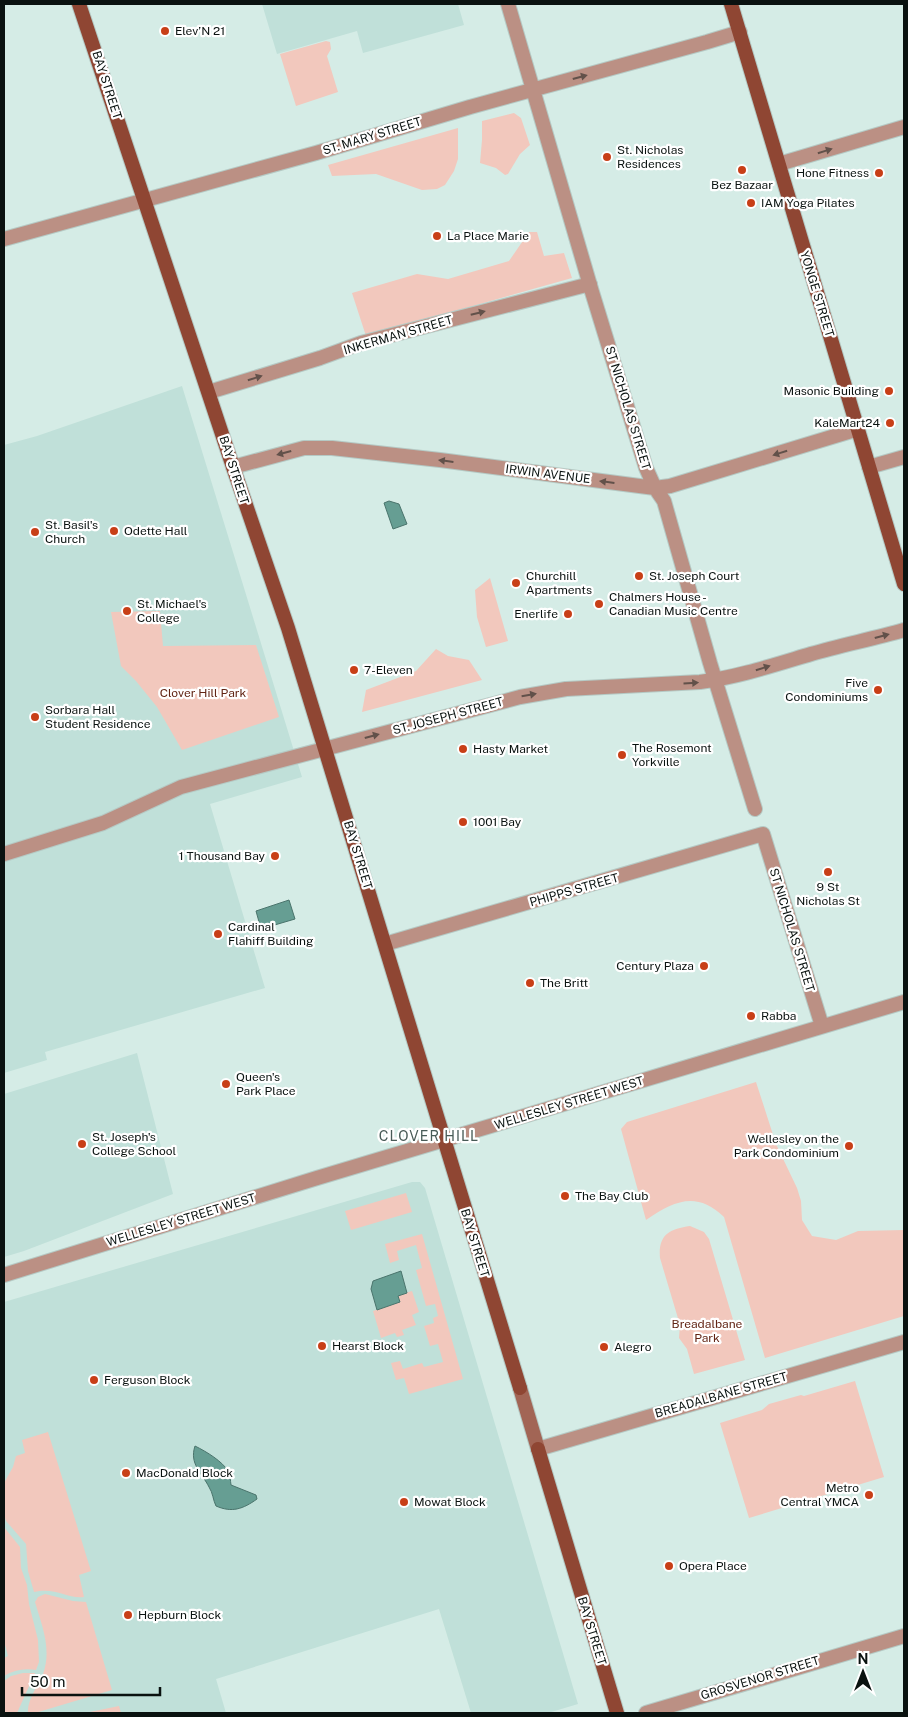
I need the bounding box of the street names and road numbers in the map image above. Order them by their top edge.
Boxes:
street label: BAY STREET [89,49,125,121]
street label: ST. MARY STREET [321,114,423,158]
street label: YONGE STREET [797,249,837,339]
street label: INKERMAN STREET [342,313,454,357]
street label: ST NICHOLAS STREET [603,345,653,471]
street label: BAY STREET [216,434,252,506]
street label: IRWIN AVENUE [505,462,591,486]
street label: ST. JOSEPH STREET [391,695,505,737]
street label: BAY STREET [341,819,375,891]
street label: ST NICHOLAS STREET [767,867,817,993]
street label: PHIPPS STREET [528,871,620,909]
street label: WELLESLEY STREET WEST [493,1074,645,1132]
street label: WELLESLEY STREET WEST [105,1191,257,1249]
street label: BAY STREET [458,1207,492,1279]
street label: BREADALBANE STREET [653,1369,789,1421]
street label: BAY STREET [575,1595,609,1667]
street label: GROSVENOR STREET [699,1653,821,1703]

